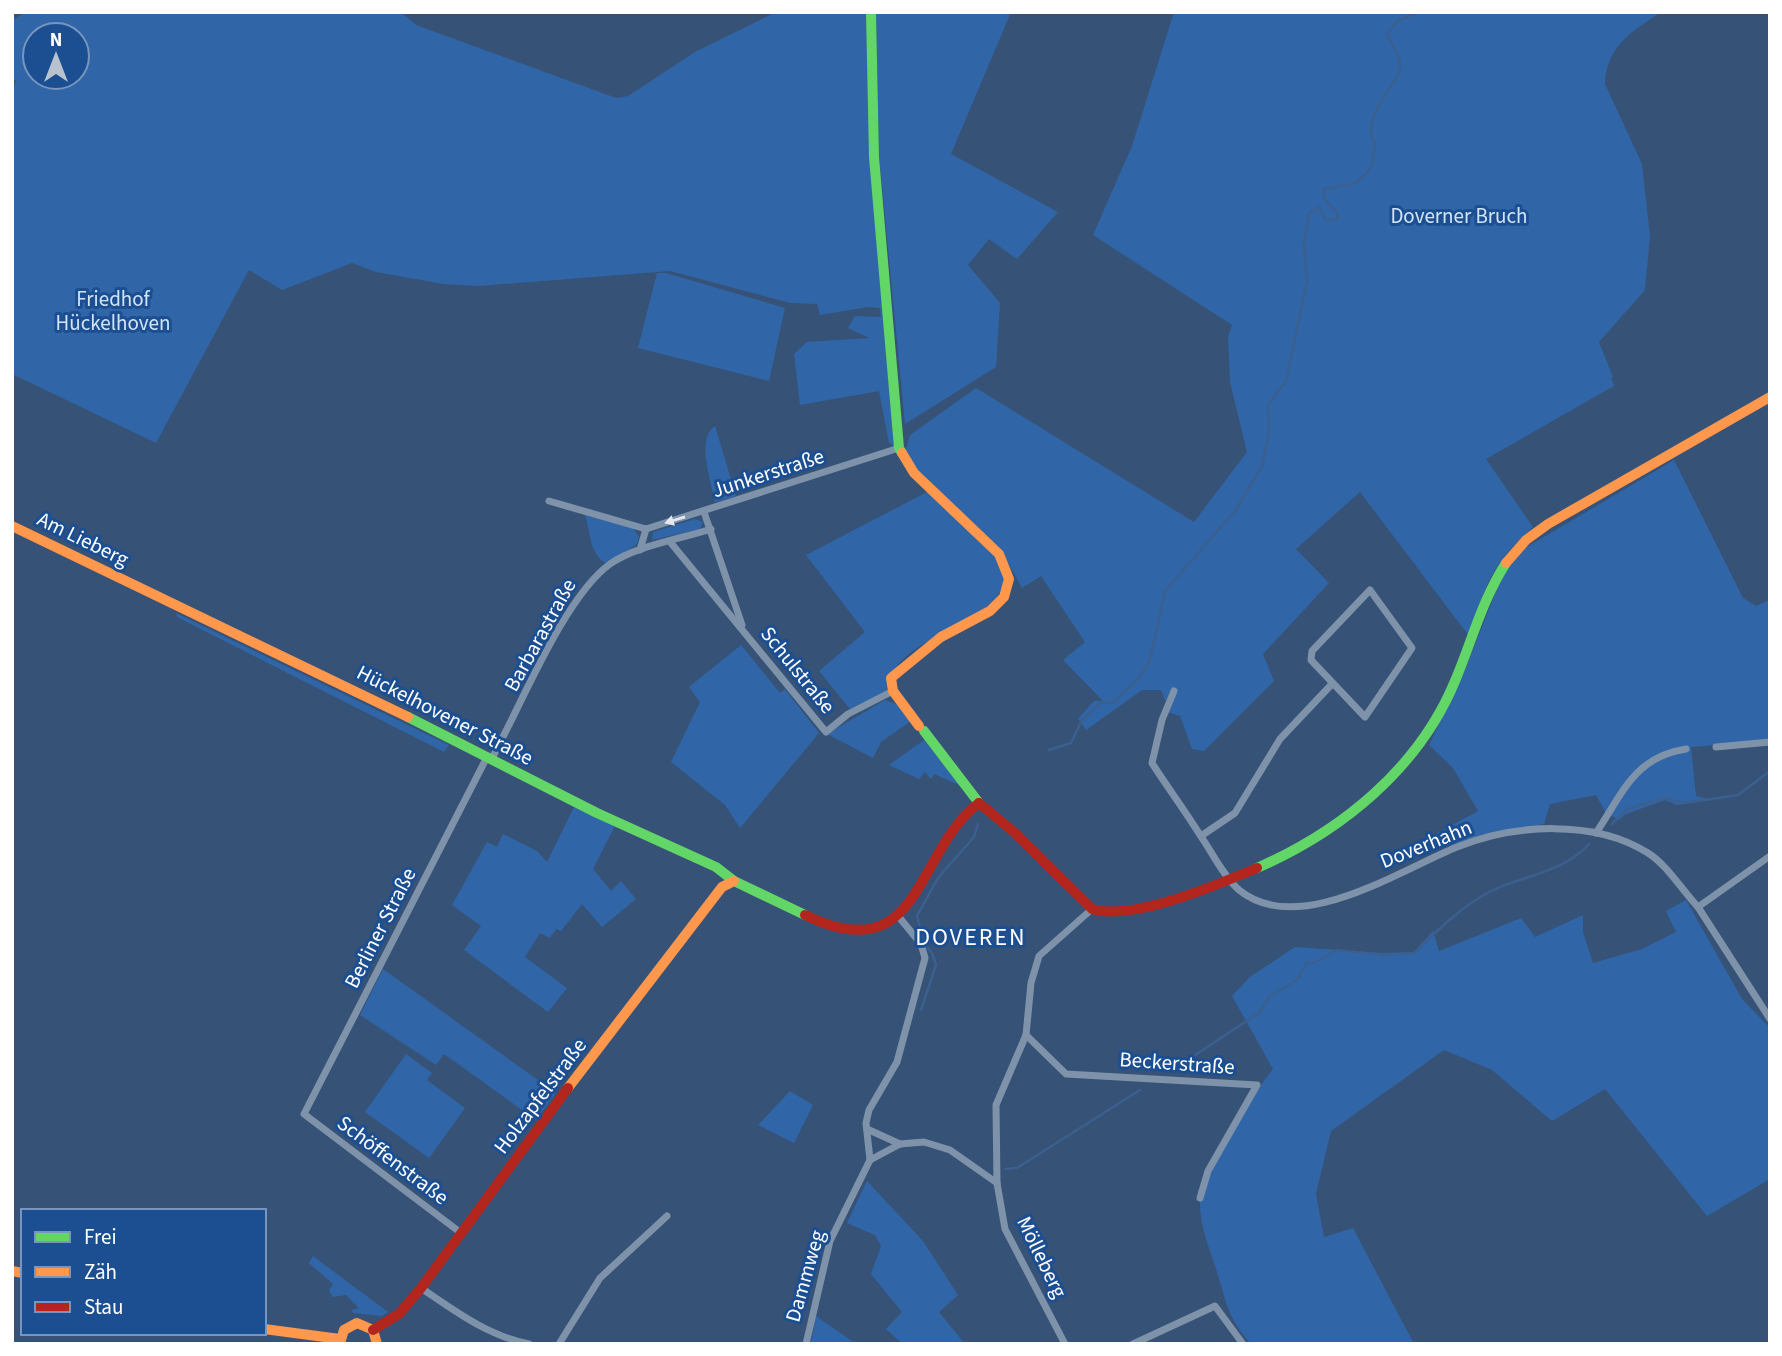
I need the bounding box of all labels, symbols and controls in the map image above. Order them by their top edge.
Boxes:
north arrow [21,21,91,91]
text: N [50,27,62,54]
park label: Doverner Bruch [1390,201,1528,231]
park label: Friedhof Hückelhoven [56,284,170,338]
street label: Junkerstraße [708,441,828,505]
street label: Am Lieberg [32,504,134,574]
one-way arrow [664,516,685,526]
street label: Barbarastraße [497,573,583,697]
street label: Schulstraße [754,620,842,720]
street label: Hückelhovener Straße [352,657,538,773]
street label: Doverhahn [1376,812,1476,876]
street label: Berliner Straße [337,863,423,993]
district label: DOVEREN [915,920,1027,955]
street label: Holzapfelstraße [486,1032,594,1160]
street label: Beckerstraße [1118,1044,1236,1082]
street label: Schöffenstraße [331,1108,455,1212]
legend [21,1209,266,1335]
street label: Mölleberg [1009,1211,1075,1303]
text: Frei [84,1222,117,1252]
street label: Dammweg [778,1226,833,1325]
text: Zäh [84,1257,117,1287]
text: Stau [84,1292,123,1322]

